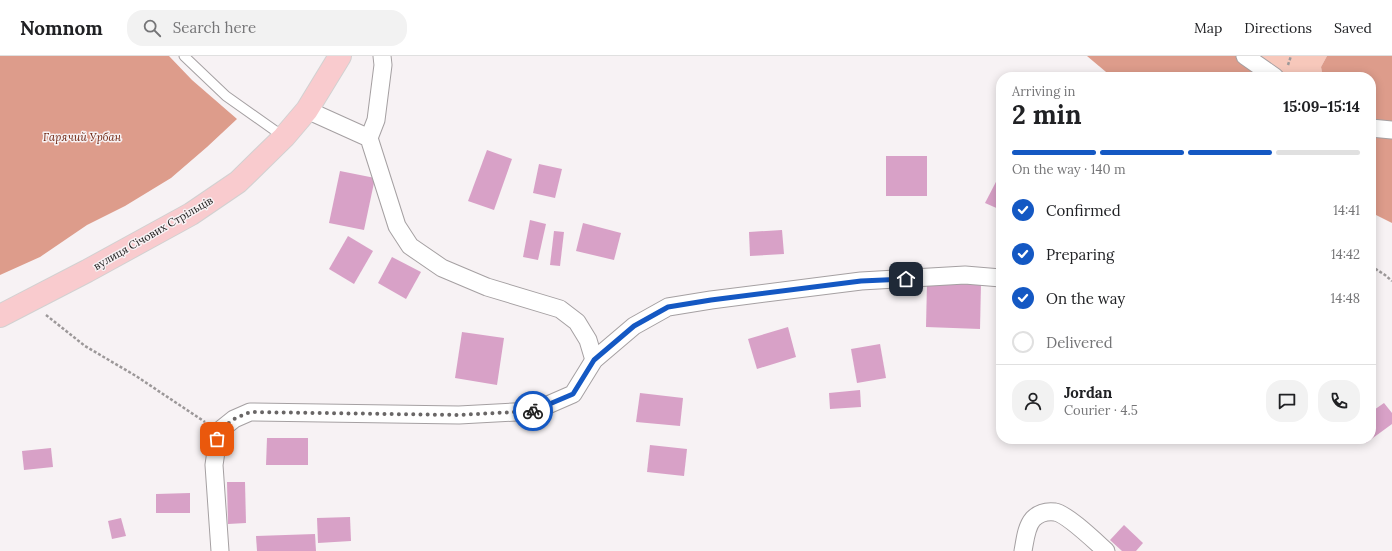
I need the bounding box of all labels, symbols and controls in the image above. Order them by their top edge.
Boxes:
search box [127,10,407,46]
text: Nomnom [20,16,103,40]
icon: search [141,17,163,39]
text: Search here [173,18,256,37]
text: Map [1194,19,1222,37]
text: Directions [1244,19,1312,37]
text: Saved [1334,19,1372,37]
text: Arriving in [1012,83,1075,100]
text: 15:09–15:14 [1283,97,1360,116]
text: 2 min [1012,98,1082,131]
park label: Гарячий Урбан [43,130,121,144]
text: On the way · 140 m [1012,161,1126,178]
street label: вулиця Січових Стрільців [91,193,215,273]
icon: check [1012,199,1034,221]
text: Confirmed [1046,201,1121,220]
text: 14:41 [1333,202,1360,219]
icon: check [1012,243,1034,265]
text: Preparing [1046,245,1114,264]
text: 14:42 [1331,246,1360,263]
pin [889,262,923,296]
icon: home [895,268,917,290]
icon: check [1012,287,1034,309]
text: On the way [1046,289,1125,308]
text: 14:48 [1331,290,1360,307]
text: Delivered [1046,333,1113,352]
button: person [1012,380,1054,422]
button: chat [1266,380,1308,422]
button: phone [1318,380,1360,422]
text: Jordan [1064,383,1112,402]
courier [513,391,553,431]
icon: bike [522,400,544,422]
text: Courier · 4.5 [1064,402,1138,419]
pin [200,422,234,456]
icon: bag [206,428,228,450]

